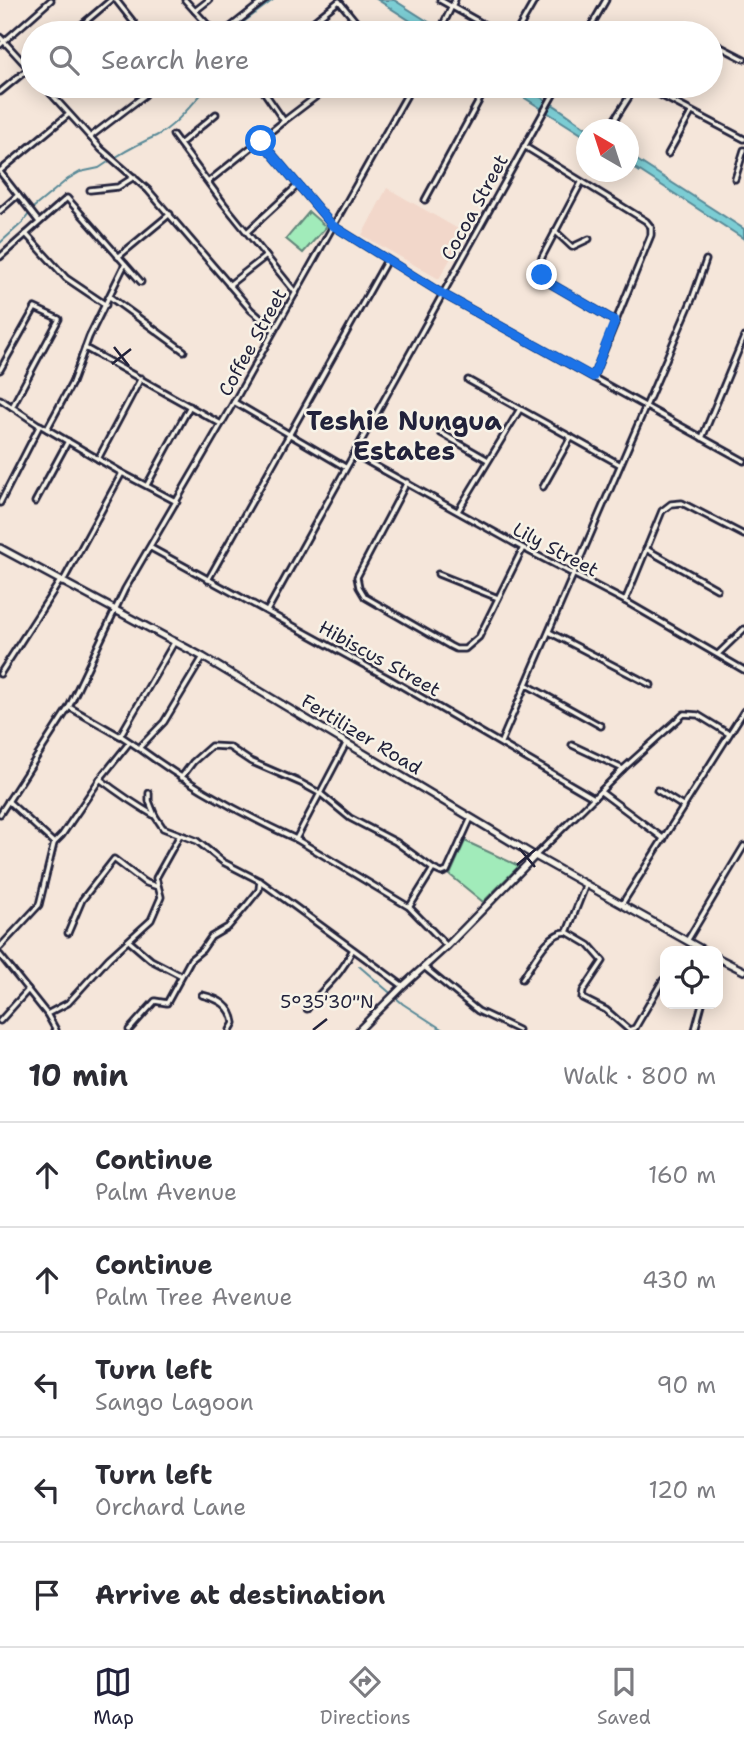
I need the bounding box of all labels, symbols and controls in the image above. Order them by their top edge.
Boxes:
search box [21,21,723,98]
icon: search [45,41,83,79]
text: Search here [101,42,250,77]
north arrow [576,119,639,182]
route start [245,125,276,156]
street label: Cocoa Street [435,150,514,265]
route end [526,259,557,290]
street label: Coffee Street [213,284,292,401]
district label: Teshie Nungua Estates [306,403,502,468]
street label: Lily Street [509,516,603,582]
street label: Hibiscus Street [314,615,445,702]
street label: Fertilizer Road [297,689,427,780]
map controls [660,946,723,1009]
button: locate [660,946,723,1009]
text: 5°35'30"N [280,990,374,1014]
text: 10 min [28,1055,128,1096]
text: Walk · 800 m [563,1061,716,1091]
text: Continue [95,1142,213,1177]
icon: ahead [28,1156,66,1194]
text: 160 m [648,1160,716,1190]
text: Palm Avenue [95,1177,237,1207]
text: Continue [95,1247,213,1282]
icon: ahead [28,1261,66,1299]
text: 430 m [642,1265,716,1295]
text: Palm Tree Avenue [95,1282,293,1312]
text: Turn left [95,1352,212,1387]
icon: left [28,1366,66,1404]
text: 90 m [656,1370,716,1400]
text: Sango Lagoon [95,1387,254,1417]
text: Turn left [95,1457,212,1492]
icon: left [28,1471,66,1509]
text: 120 m [648,1475,716,1505]
text: Orchard Lane [95,1492,246,1522]
icon: arrive [28,1576,66,1614]
text: Arrive at destination [95,1577,385,1612]
tab: Map [93,1663,134,1730]
tab: Directions [320,1663,411,1730]
tab: Saved [597,1663,651,1730]

